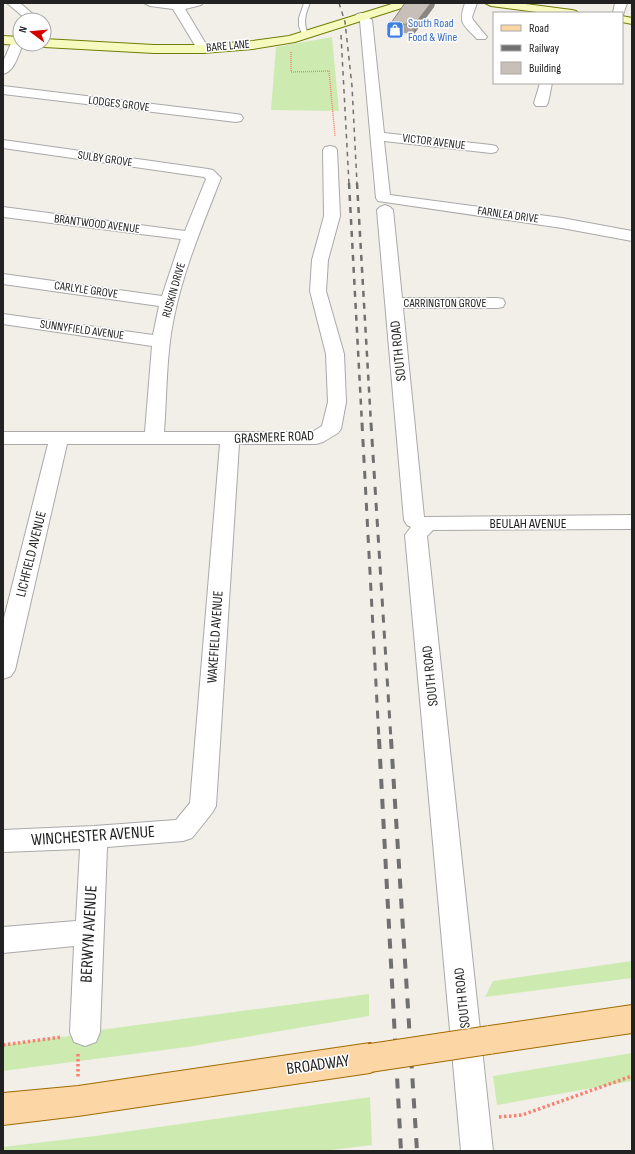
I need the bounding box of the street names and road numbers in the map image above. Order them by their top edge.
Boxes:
street label: BARE LANE [206,37,250,55]
street label: LODGES GROVE [87,93,151,115]
street label: VICTOR AVENUE [401,131,467,153]
street label: SULBY GROVE [77,148,133,170]
street label: FARNLEA DRIVE [476,203,540,227]
street label: BRANTWOOD AVENUE [53,211,141,237]
street label: RUSKIN DRIVE [159,261,189,319]
street label: CARLYLE GROVE [53,278,119,302]
street label: CARRINGTON GROVE [404,296,486,311]
street label: SUNNYFIELD AVENUE [39,317,125,343]
street label: SOUTH ROAD [386,320,410,382]
street label: GRASMERE ROAD [234,427,314,447]
street label: LICHFIELD AVENUE [12,509,50,599]
street label: BEULAH AVENUE [489,515,567,532]
street label: WAKEFIELD AVENUE [203,590,227,684]
street label: SOUTH ROAD [418,645,442,707]
street label: WINCHESTER AVENUE [30,822,156,850]
street label: BERWYN AVENUE [76,885,102,983]
street label: SOUTH ROAD [450,967,474,1029]
street label: BROADWAY [285,1051,351,1079]

